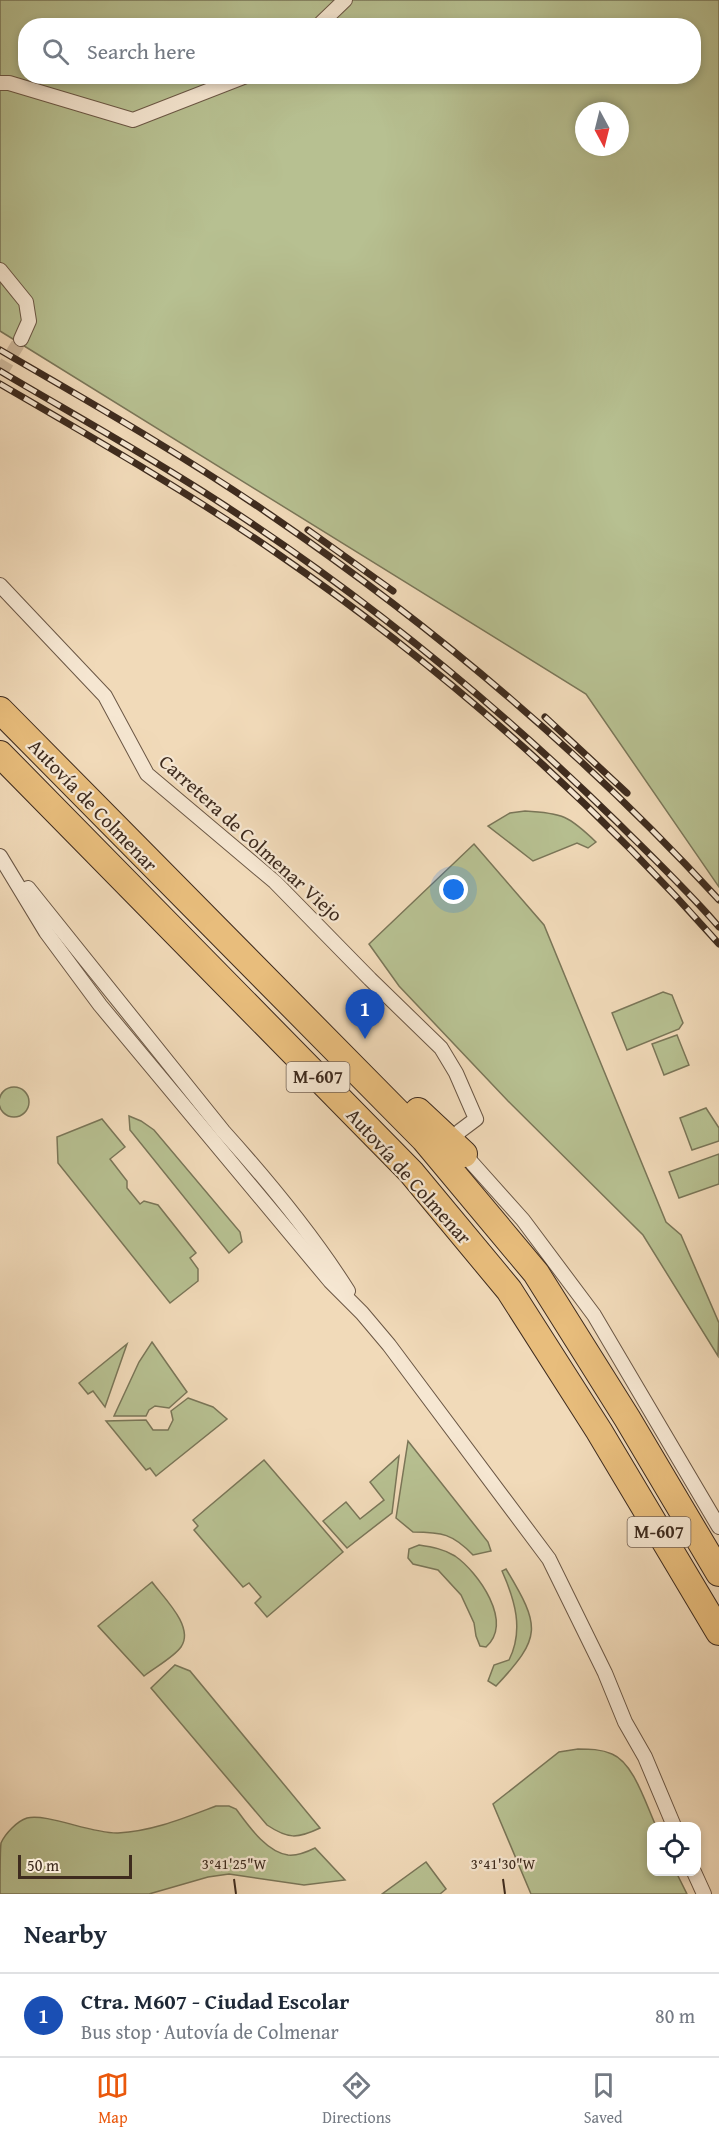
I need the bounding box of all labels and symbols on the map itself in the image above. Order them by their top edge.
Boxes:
north arrow [575,102,629,156]
street label: Autovía de Colmenar [22,732,165,878]
street label: Carretera de Colmenar Viejo [153,747,350,928]
your location [439,875,468,904]
pin: 1 [346,990,385,1039]
road number: M-607 [286,1062,350,1092]
street label: Autovía de Colmenar [340,1101,479,1250]
road number: M-607 [628,1517,690,1547]
scale bar [18,1852,132,1880]
text: 3°41'25"W [202,1853,267,1874]
text: 3°41'30"W [471,1853,536,1874]

